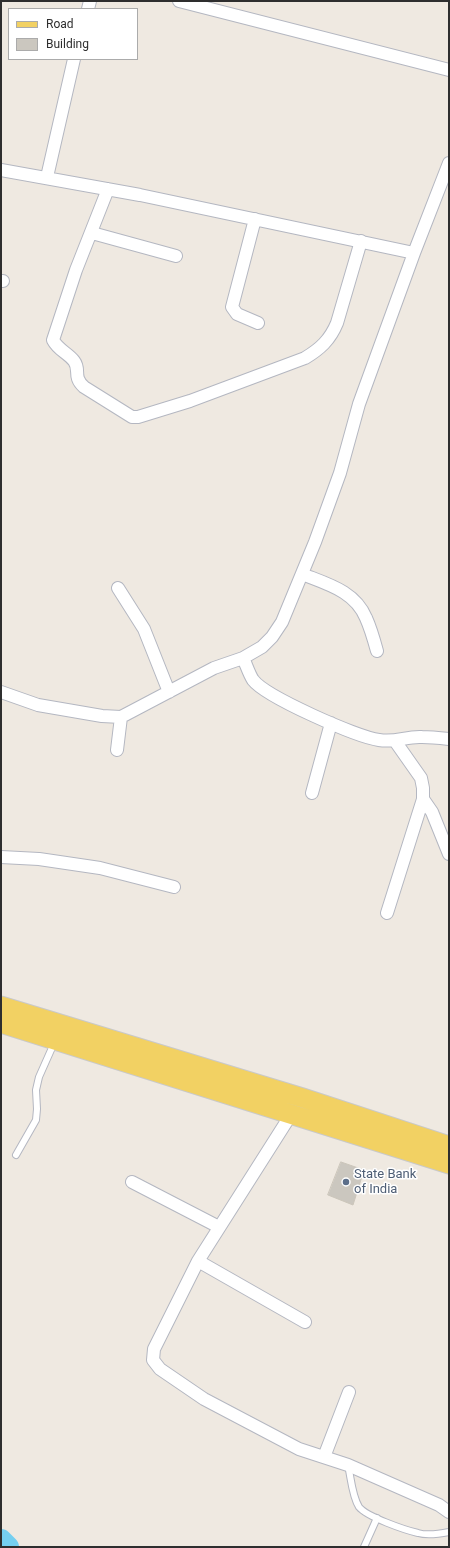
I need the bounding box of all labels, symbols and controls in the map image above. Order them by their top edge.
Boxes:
legend [8,8,138,60]
text: Road [46,17,74,31]
text: Building [46,37,89,51]
place label: State Bank of India [354,1167,416,1198]
marker: State Bank of India [341,1177,351,1187]

